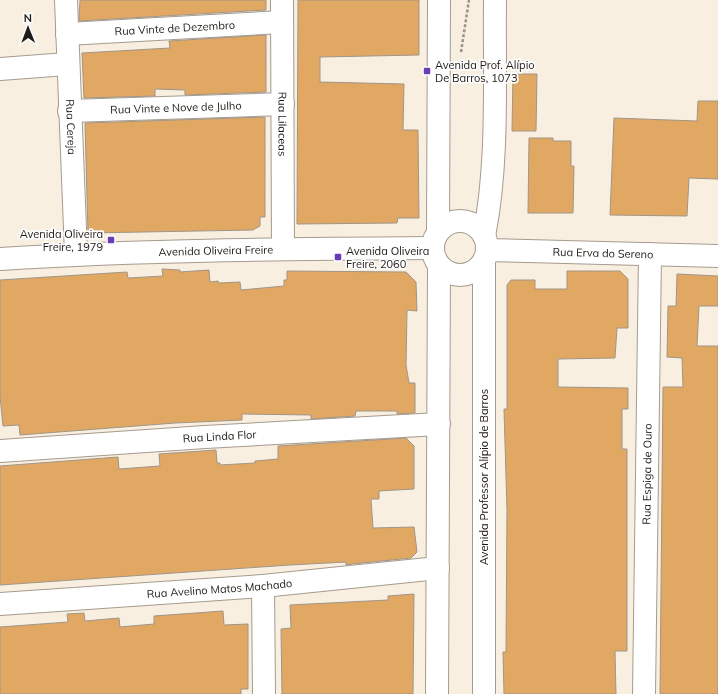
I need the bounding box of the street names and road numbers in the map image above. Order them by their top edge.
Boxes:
street label: Rua Vinte de Dezembro [114,18,235,38]
street label: Rua Lilaceas [275,92,290,156]
street label: Rua Vinte e Nove de Julho [110,98,242,117]
street label: Rua Cereja [63,99,79,155]
street label: Avenida Oliveira Freire [158,242,273,259]
street label: Rua Erva do Sereno [552,245,654,261]
street label: Avenida Professor Alípio de Barros [477,389,491,565]
street label: Rua Espiga de Ouro [639,423,655,525]
street label: Rua Linda Flor [182,427,257,446]
street label: Rua Avelino Matos Machado [146,576,293,601]

